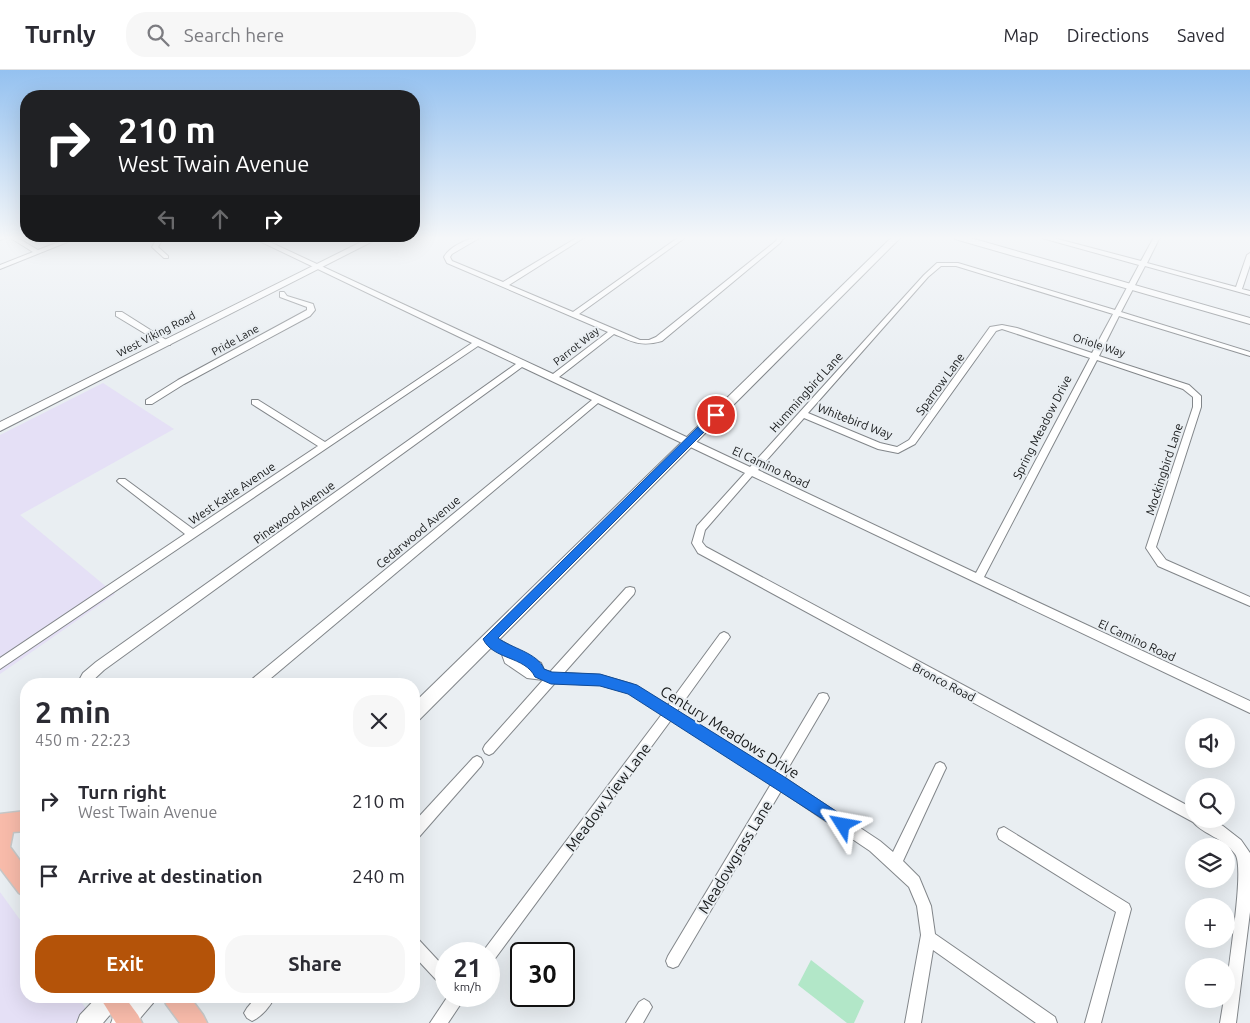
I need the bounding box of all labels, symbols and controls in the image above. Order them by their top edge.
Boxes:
search box [126,12,476,57]
text: Turnly [25,21,96,48]
icon: search [144,21,172,49]
text: Search here [184,24,284,46]
text: Map [1003,25,1039,45]
text: Directions [1067,25,1149,45]
text: Saved [1177,25,1225,45]
icon: right [35,110,100,175]
text: 210 m [118,110,216,150]
text: West Twain Avenue [118,151,310,176]
icon: left [153,205,181,233]
icon: ahead [206,205,234,233]
icon: right [259,205,287,233]
street label: West Viking Road [115,309,197,359]
street label: Pride Lane [209,322,261,358]
street label: Parrot Way [551,324,602,368]
street label: Oriole Way [1071,331,1127,359]
street label: Hummingbird Lane [767,350,845,434]
street label: Sparrow Lane [913,350,967,418]
street label: Spring Meadow Drive [1010,373,1074,481]
pin [695,394,737,436]
icon: arrive [702,401,730,429]
street label: Whitebird Way [816,401,895,441]
street label: Mockingbird Lane [1143,421,1185,517]
street label: El Camino Road [730,443,812,491]
street label: West Katie Avenue [186,459,278,527]
street label: Pinewood Avenue [251,478,337,546]
street label: Cedarwood Avenue [373,493,463,571]
street label: El Camino Road [1096,616,1178,664]
street label: Bronco Road [910,660,978,704]
street label: Century Meadows Drive [657,682,803,782]
text: 2 min [35,695,111,729]
button: close [353,695,405,747]
map controls [1185,718,1235,1008]
button: sound [1185,718,1235,768]
text: 450 m · 22:23 [35,731,131,749]
street label: Meadow View Lane [562,740,654,854]
button: search [1185,778,1235,828]
text: Turn right [78,781,166,803]
icon: right [35,787,63,815]
text: 210 m [352,790,405,812]
street label: Meadowgrass Lane [695,797,775,917]
position arrow [816,798,868,850]
text: West Twain Avenue [78,803,217,821]
button: layers [1185,838,1235,888]
icon: arrive [35,862,63,890]
text: Arrive at destination [78,865,263,887]
text: 240 m [352,865,405,887]
button: + [1185,898,1235,948]
button: Exit [35,935,215,993]
button: Share [225,935,405,993]
speed limit sign: 30 [510,942,575,1007]
text: 21 [453,954,482,982]
button: − [1185,958,1235,1008]
text: km/h [454,980,481,993]

